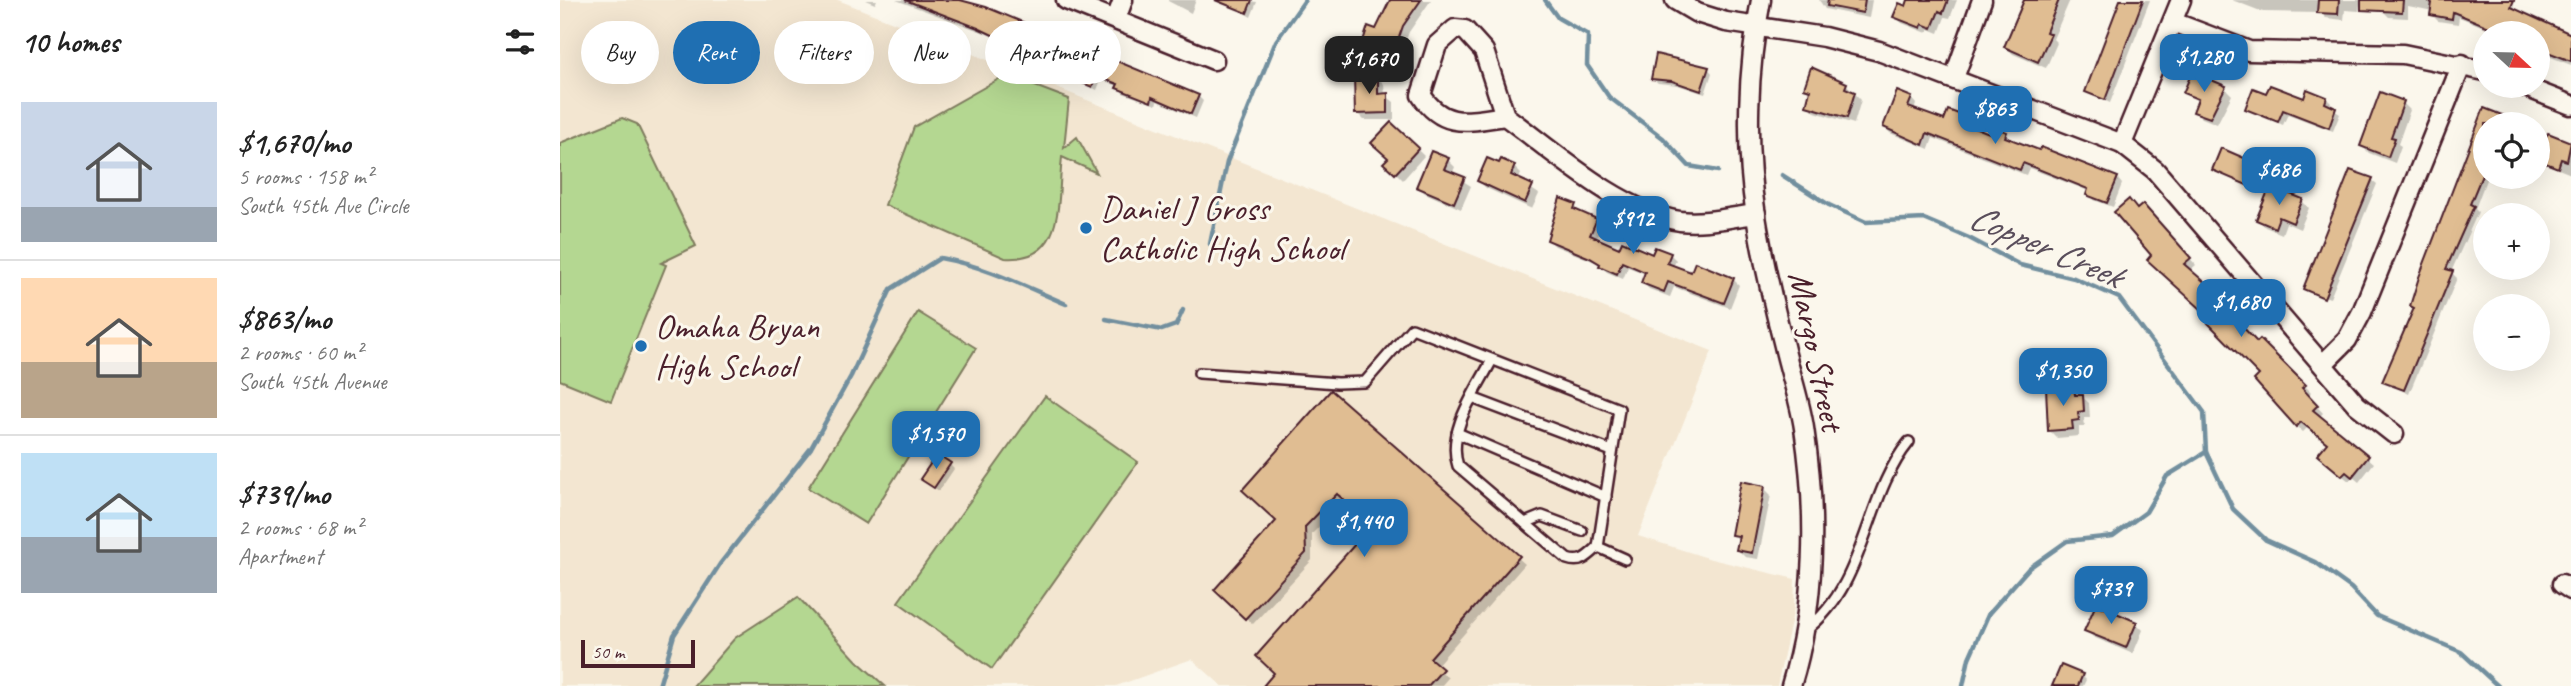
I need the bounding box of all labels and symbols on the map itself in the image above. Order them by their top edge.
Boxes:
north arrow [2473,21,2550,98]
pin: $1,280 [2147,34,2261,94]
pin: $1,670 [1312,36,1426,96]
pin: $863 [1954,86,2036,146]
pin: $686 [2238,148,2320,207]
place label: Daniel J Gross Catholic High School [1100,186,1350,271]
water label: Copper Creek [1962,192,2134,301]
pin: $912 [1592,196,1674,256]
marker: Daniel J Gross Catholic High School [1078,220,1094,236]
street label: Margo Street [1778,267,1856,438]
pin: $1,680 [2184,280,2298,339]
place label: Omaha Bryan High School [655,304,819,389]
marker: Omaha Bryan High School [633,338,649,354]
pin: $1,350 [2006,348,2120,408]
pin: $1,570 [879,412,993,471]
pin: $1,440 [1307,500,1421,559]
pin: $739 [2070,566,2152,626]
scale bar [581,637,695,669]

